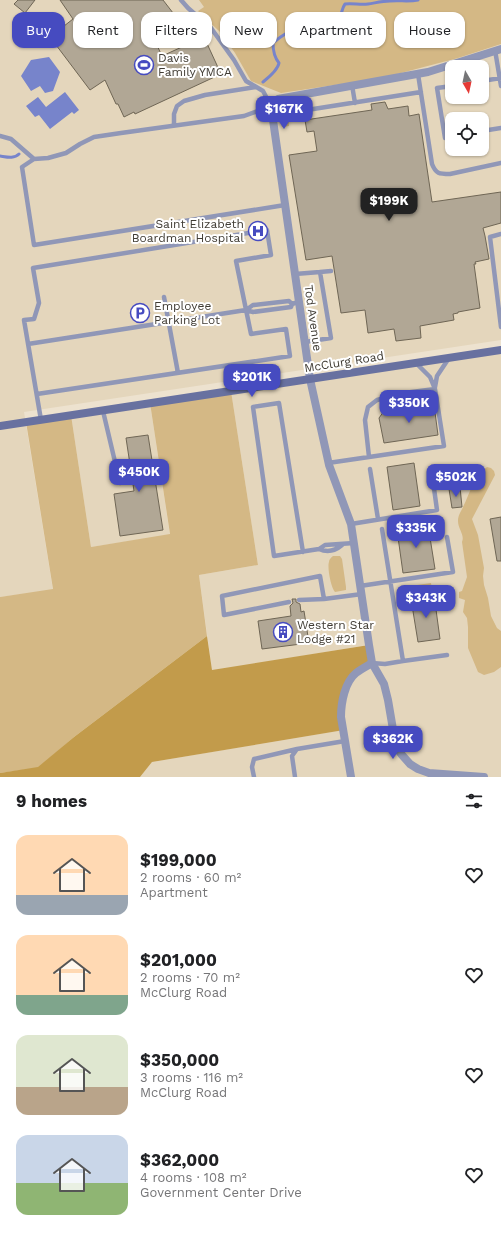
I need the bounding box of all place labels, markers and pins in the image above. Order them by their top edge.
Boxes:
place label: Davis Family YMCA [158,51,232,79]
sports icon: Davis Family YMCA [133,54,155,76]
pin: $167K [256,96,312,130]
pin: $199K [361,188,417,222]
place label: Saint Elizabeth Boardman Hospital [132,217,244,245]
hospital icon: Saint Elizabeth Boardman Hospital [247,220,269,242]
place label: Employee Parking Lot [154,299,220,327]
parking icon: Employee Parking Lot [129,302,151,324]
pin: $201K [224,364,280,398]
pin: $350K [381,390,437,424]
pin: $450K [111,459,167,493]
pin: $502K [428,464,484,498]
pin: $335K [388,515,444,549]
pin: $343K [398,585,454,619]
place label: Western Star Lodge #21 [297,618,374,646]
building icon: Western Star Lodge #21 [272,621,294,643]
pin: $362K [365,726,421,760]

